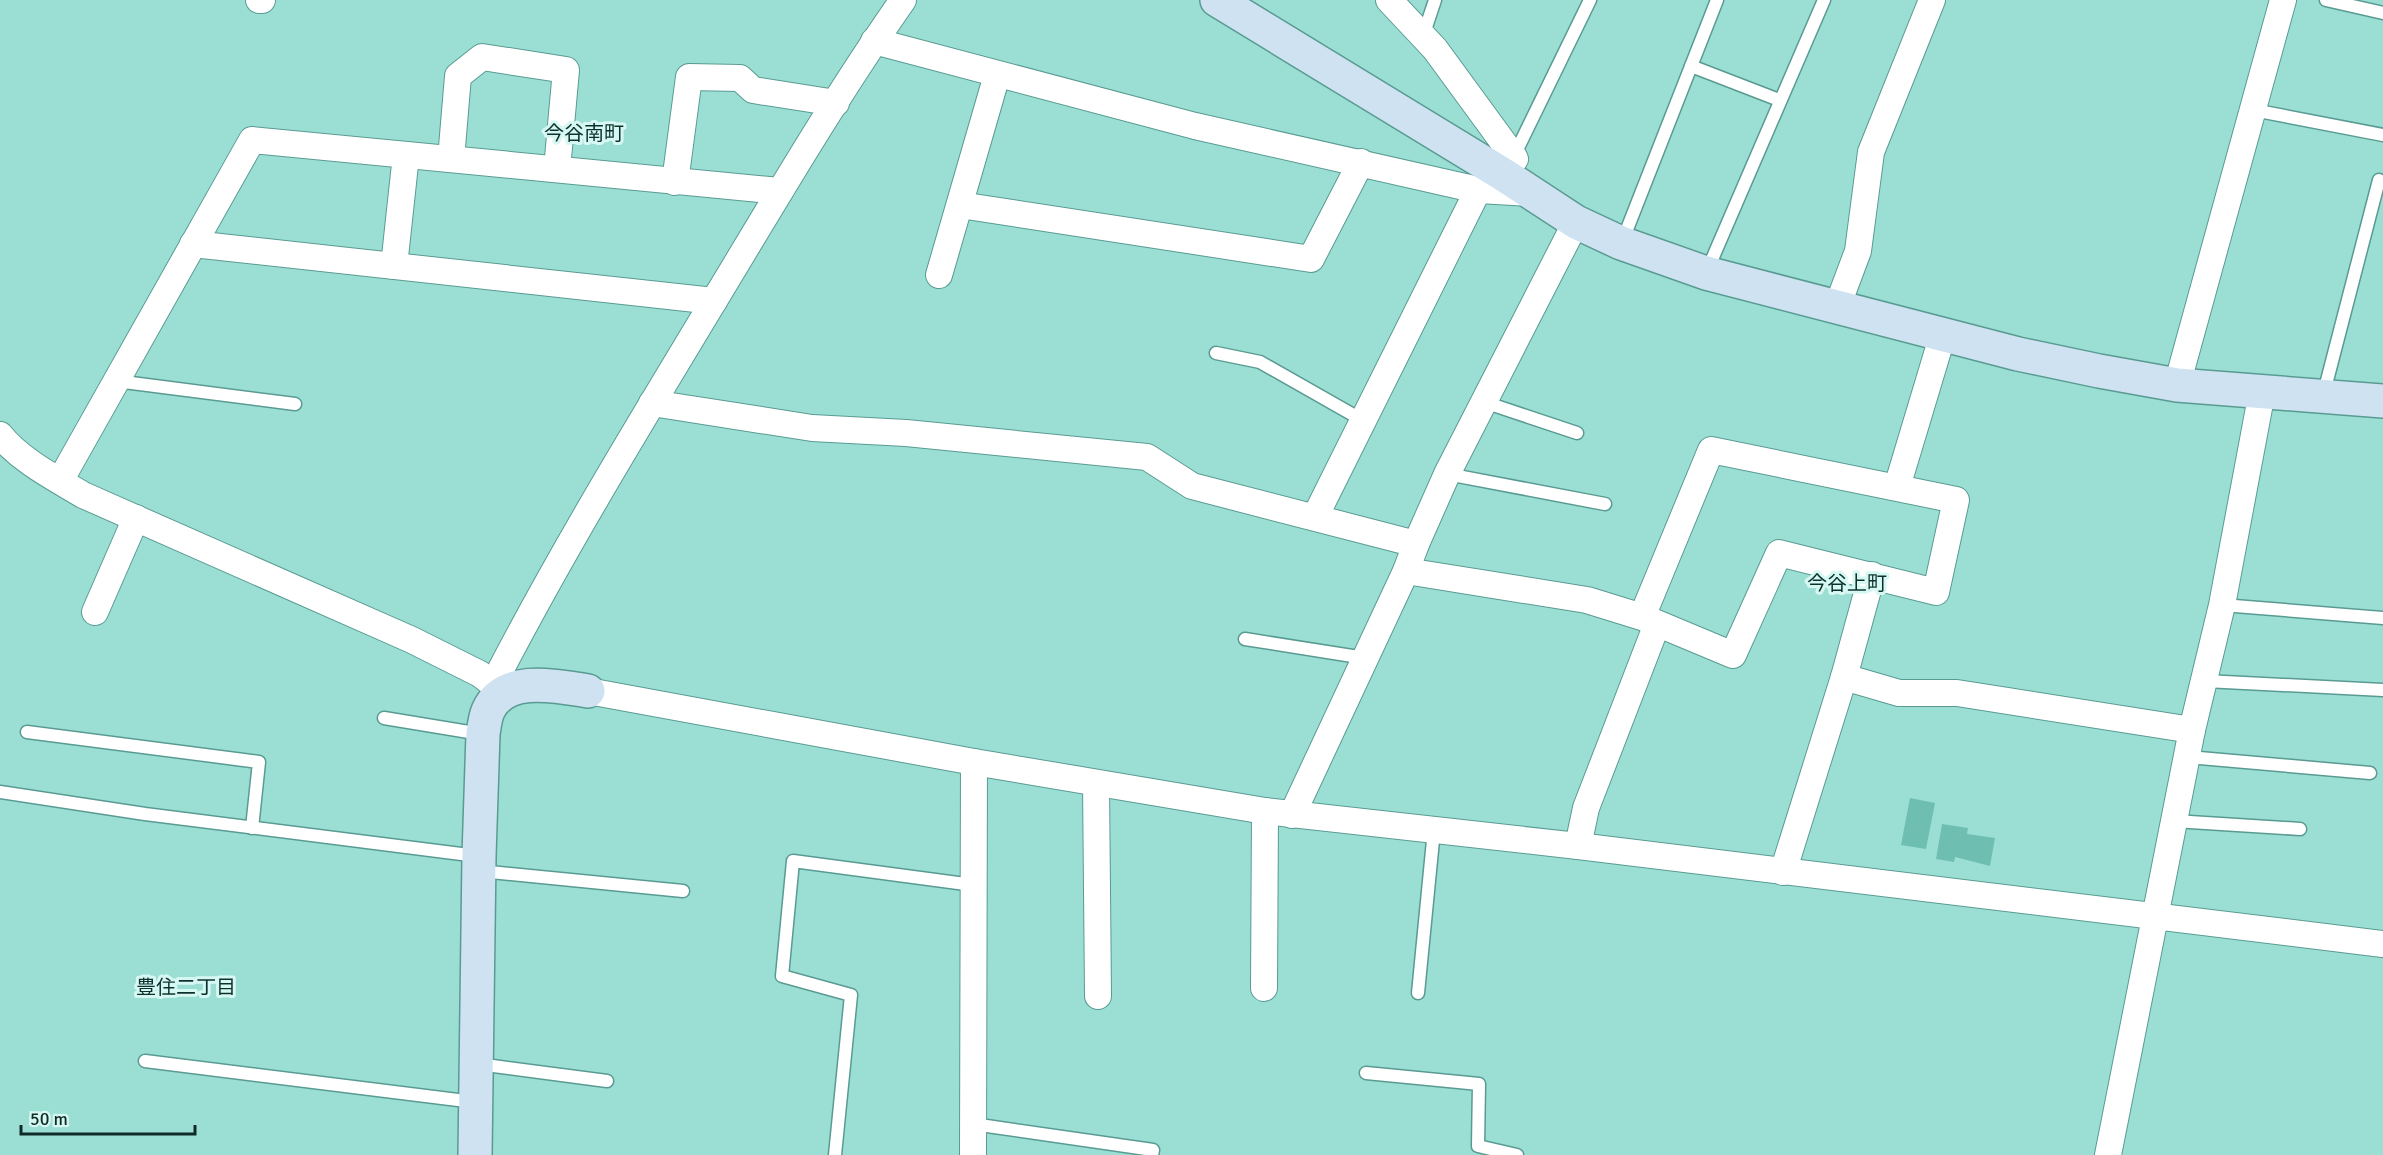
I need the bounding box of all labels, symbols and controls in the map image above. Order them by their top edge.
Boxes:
district label: 今谷南町 [544,121,624,146]
district label: 今谷上町 [1807,571,1887,596]
district label: 豊住二丁目 [136,975,236,1000]
scale bar [21,1098,195,1136]
text: 50 m [30,1108,68,1130]

